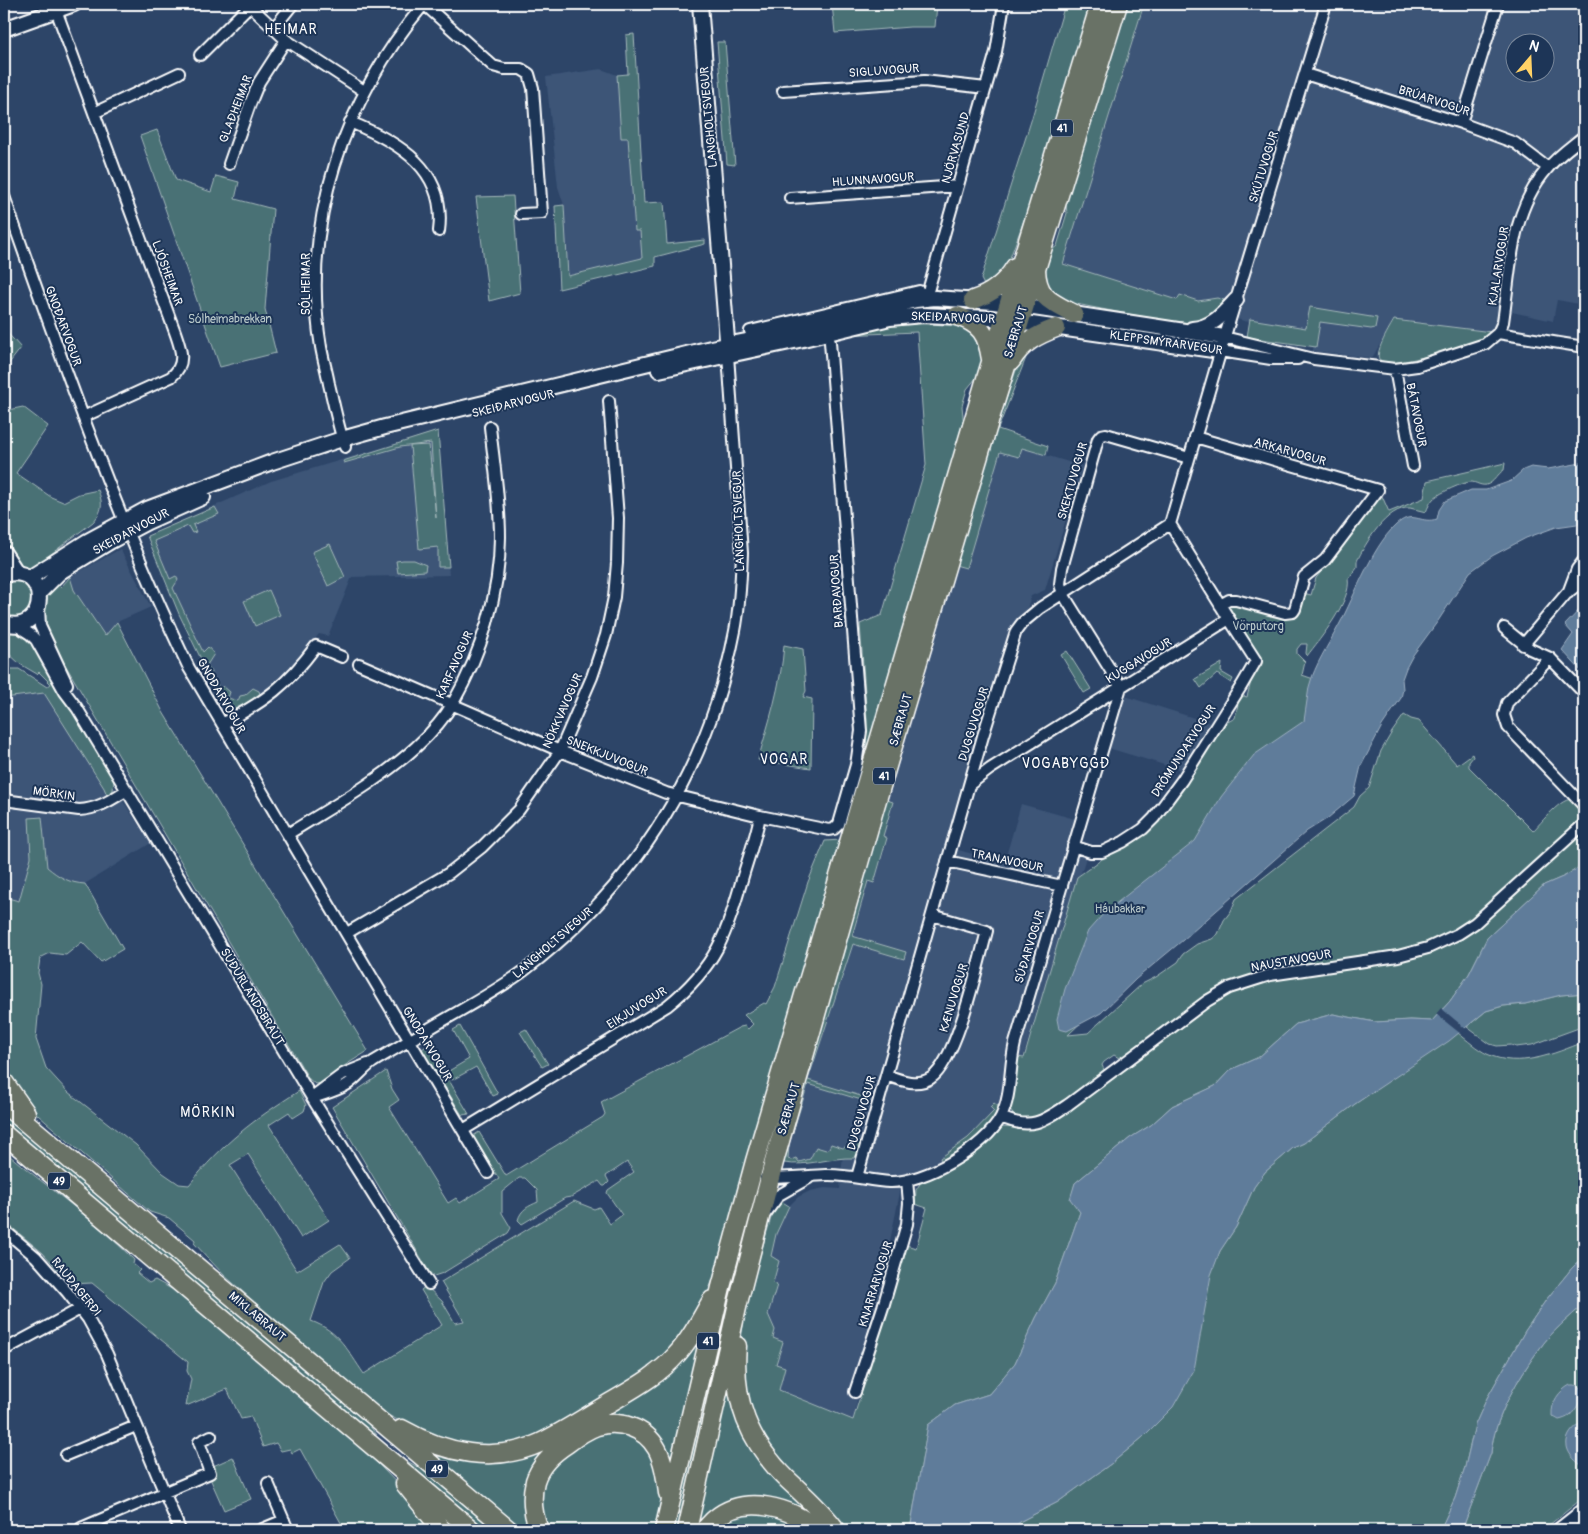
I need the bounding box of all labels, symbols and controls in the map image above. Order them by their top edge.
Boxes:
district label: HEIMAR [264,21,318,38]
north arrow [1506,32,1556,82]
text: N [1527,37,1541,56]
street label: SIGLUVOGUR [848,61,920,81]
street label: LANGHOLTSVEGUR [697,66,721,168]
street label: GLAÐHEIMAR [216,73,256,145]
street label: BRÚARVOGUR [1396,81,1472,120]
street label: NJÖRVASUND [938,110,973,185]
road number: 41 [1051,120,1073,136]
street label: SKÚTUVOGUR [1245,129,1282,205]
street label: HLUNNAVOGUR [831,170,915,190]
street label: KJALARVOGUR [1485,225,1513,307]
street label: LJÓSHEIMAR [148,238,187,308]
street label: SÓLHEIMAR [298,253,314,315]
street label: GNOÐARVOGUR [42,284,84,368]
street label: SÆBRAUT [1001,304,1031,360]
street label: SKEIÐARVOGUR [911,309,995,327]
park label: Sólheimabrekkan [188,312,272,327]
street label: KLEPPSMÝRARVEGUR [1109,327,1224,358]
street label: BÁTAVOGUR [1402,381,1431,448]
street label: SKEIÐARVOGUR [470,387,556,421]
street label: ARKARVOGUR [1252,435,1328,469]
street label: SKEKTUVOGUR [1055,441,1091,521]
street label: LANGHOLTSVEGUR [730,470,748,572]
street label: SKEIÐARVOGUR [90,506,172,558]
street label: BARÐAVOGUR [827,554,847,628]
park label: Vörputorg [1232,619,1284,634]
street label: KARFAVOGUR [433,629,477,701]
street label: KUGGAVOGUR [1103,635,1175,687]
street label: GNOÐARVOGUR [193,656,249,736]
street label: NÖKKVAVOGUR [539,671,586,751]
street label: DUGGUVOGUR [956,685,992,763]
street label: SÆBRAUT [886,692,916,748]
street label: DRÓMUNDARVOGUR [1148,701,1220,800]
street label: SNEKKJUVOGUR [564,733,650,779]
district label: VOGAR [760,751,808,768]
district label: VOGABYGGÐ [1022,755,1110,772]
road number: 41 [873,768,895,784]
street label: MÖRKIN [32,783,76,804]
street label: TRANAVOGUR [970,846,1044,876]
park label: Háubakkar [1095,902,1146,917]
street label: LANGHOLTSVEGUR [510,904,596,982]
street label: SÚÐARVOGUR [1011,908,1048,985]
street label: SUÐURLANDSBRAUT [217,945,287,1049]
street label: NAUSTAVOGUR [1250,947,1332,975]
street label: KÆNUVOGUR [936,962,972,1034]
street label: EIKJUVOGUR [604,984,670,1032]
street label: GNOÐARVOGUR [399,1004,455,1084]
street label: DUGGUVOGUR [844,1074,880,1152]
street label: SÆBRAUT [774,1081,804,1137]
district label: MÖRKIN [180,1103,236,1121]
road number: 49 [48,1172,70,1190]
street label: KNARRARVOGUR [856,1239,896,1329]
street label: RAUÐAGERÐI [48,1255,104,1319]
street label: MIKLABRAUT [226,1289,289,1345]
road number: 41 [697,1332,719,1350]
road number: 49 [426,1460,448,1478]

